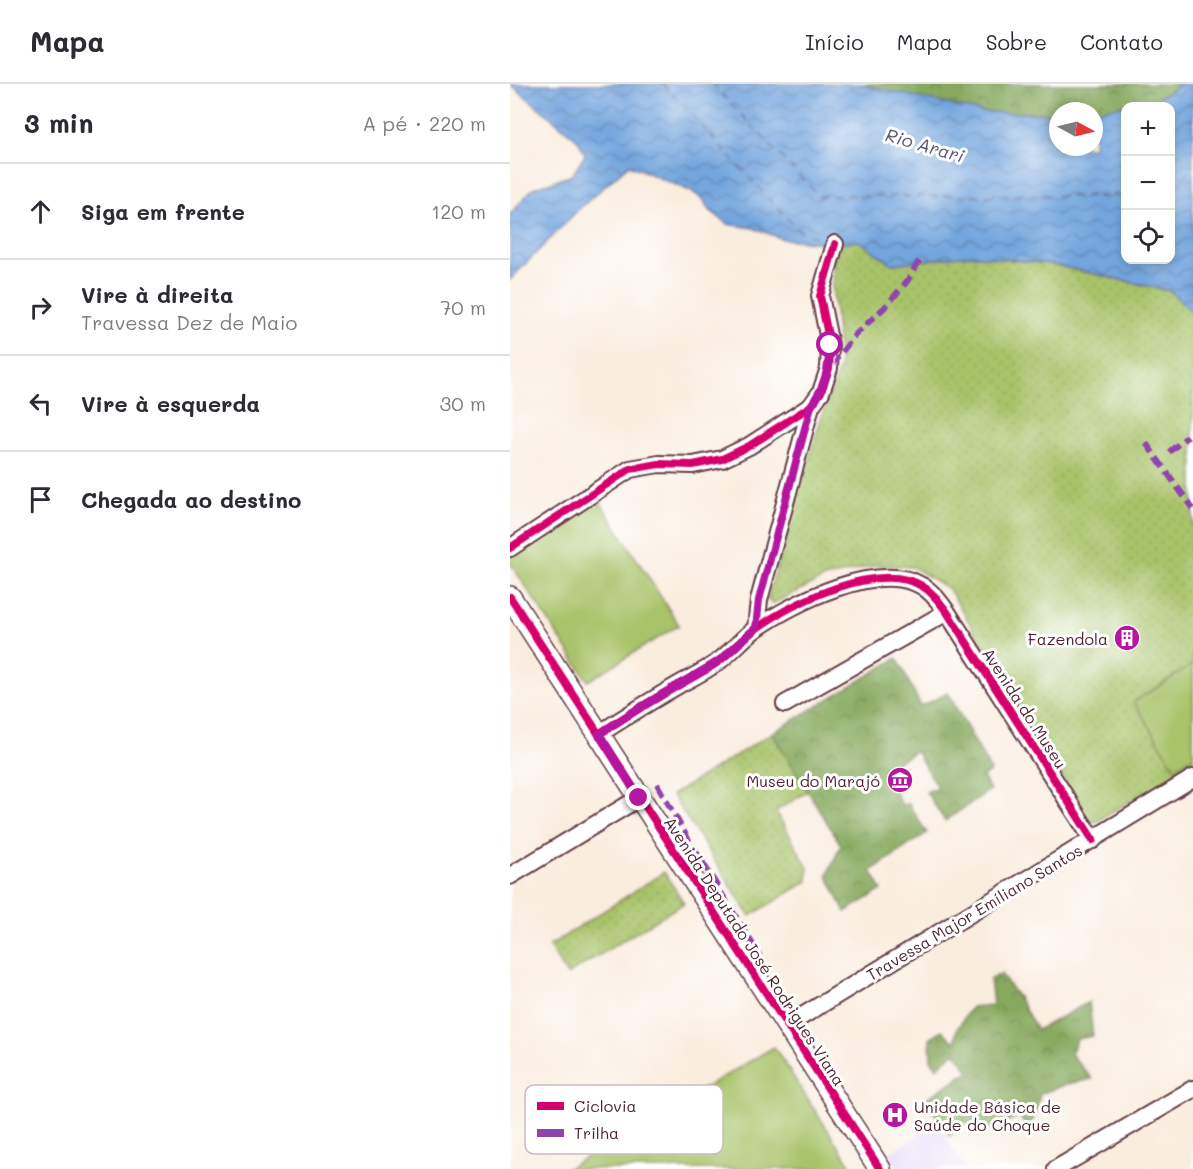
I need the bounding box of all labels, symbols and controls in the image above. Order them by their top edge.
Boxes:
text: Mapa [30,23,105,59]
text: Início [805,28,864,55]
text: Mapa [897,28,953,55]
text: Sobre [986,28,1047,55]
text: Contato [1080,28,1163,55]
north arrow [1049,102,1103,156]
map controls [1121,102,1175,264]
button: + [1121,102,1175,156]
text: 3 min [24,106,93,140]
text: A pé · 220 m [363,110,486,136]
water label: Rio Arari [883,122,968,168]
button: − [1121,156,1175,210]
icon: ahead [24,195,57,228]
text: Siga em frente [81,197,245,226]
text: 120 m [431,198,486,224]
button: locate [1121,210,1175,264]
text: Vire à direita [81,280,234,309]
icon: right [24,291,57,324]
text: 70 m [440,294,486,320]
text: Travessa Dez de Maio [81,309,297,335]
route start [816,331,842,357]
icon: left [24,387,57,420]
text: Vire à esquerda [81,389,260,418]
text: 30 m [440,390,486,416]
icon: arrive [24,483,57,516]
text: Chegada ao destino [81,485,301,514]
building icon: Fazendola [1112,623,1142,653]
place label: Fazendola [1028,628,1108,649]
street label: Avenida do Museu [978,644,1072,772]
museum icon: Museu do Marajó [885,765,915,795]
place label: Museu do Marajó [747,770,880,791]
route end [625,784,651,810]
street label: Avenida Deputado José Rodrigues Viana [660,812,850,1090]
street label: Travessa Major Emíliano Santos [862,839,1086,985]
legend [525,1085,723,1154]
text: Ciclovia [574,1095,637,1116]
place label: Unidade Básica de Saúde do Choque [914,1096,1061,1135]
hospital icon: Unidade Básica de Saúde do Choque [880,1100,910,1130]
text: Trilha [574,1122,619,1143]

